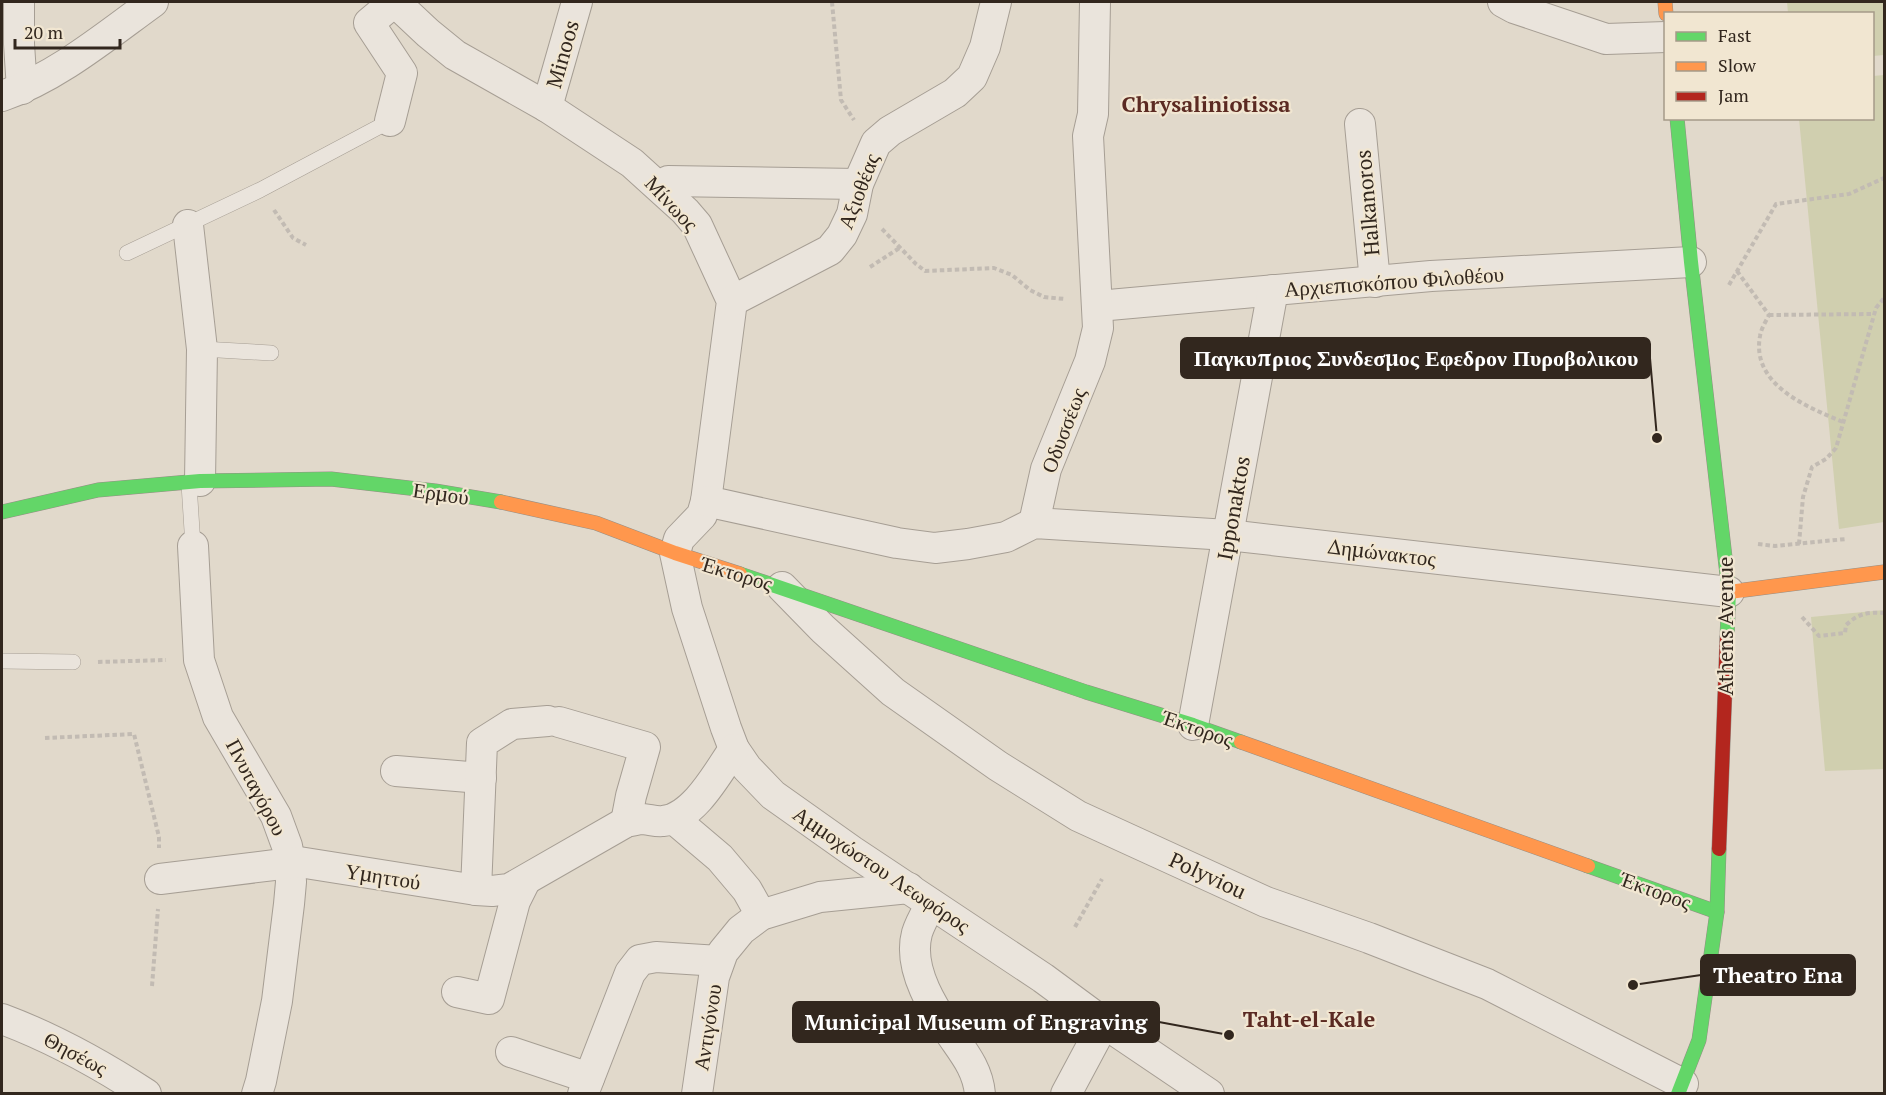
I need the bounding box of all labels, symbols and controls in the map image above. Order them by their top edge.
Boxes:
scale bar [15,12,120,50]
legend [1664,12,1874,120]
street label: Minoos [539,17,585,91]
text: 20 m [24,20,64,44]
text: Fast [1718,23,1752,47]
text: Slow [1718,53,1757,77]
text: Jam [1718,83,1749,107]
district label: Chrysaliniotissa [1121,89,1291,118]
street label: Αξιοθέας [831,149,885,233]
street label: Halkanoros [1348,149,1386,257]
street label: Μίνωος [639,169,705,237]
street label: Αρχιεπισκόπου Φιλοθέου [1283,259,1505,303]
callout: Παγκυπριος Συνδεσμος Εφεδρον Πυροβολικου [1181,338,1650,378]
text: Παγκυπριος Συνδεσμος Εφεδρον Πυροβολικου [1194,343,1638,372]
street label: Οδυσσέως [1034,383,1092,477]
street label: Ipponaktos [1210,454,1256,562]
street label: Ερμού [411,475,471,511]
street label: Δημώνακτος [1326,531,1438,573]
street label: Έκτορος [697,549,777,597]
street label: Athens Avenue [1711,556,1739,696]
street label: Έκτορος [1158,702,1238,753]
street label: Πνυταγόρου [220,734,294,840]
street label: Αμμοχώστου Λεωφόρος [788,799,977,939]
street label: Polyviou [1165,845,1251,905]
street label: Υμηττού [343,856,423,896]
street label: Έκτορος [1616,864,1696,916]
callout: Theatro Ena [1701,955,1855,995]
text: Theatro Ena [1713,960,1843,989]
street label: Αντιγόνου [686,982,728,1072]
callout: Municipal Museum of Engraving [793,1002,1159,1042]
district label: Taht-el-Kale [1243,1004,1375,1033]
text: Municipal Museum of Engraving [805,1007,1148,1036]
street label: Θησέως [39,1025,113,1082]

